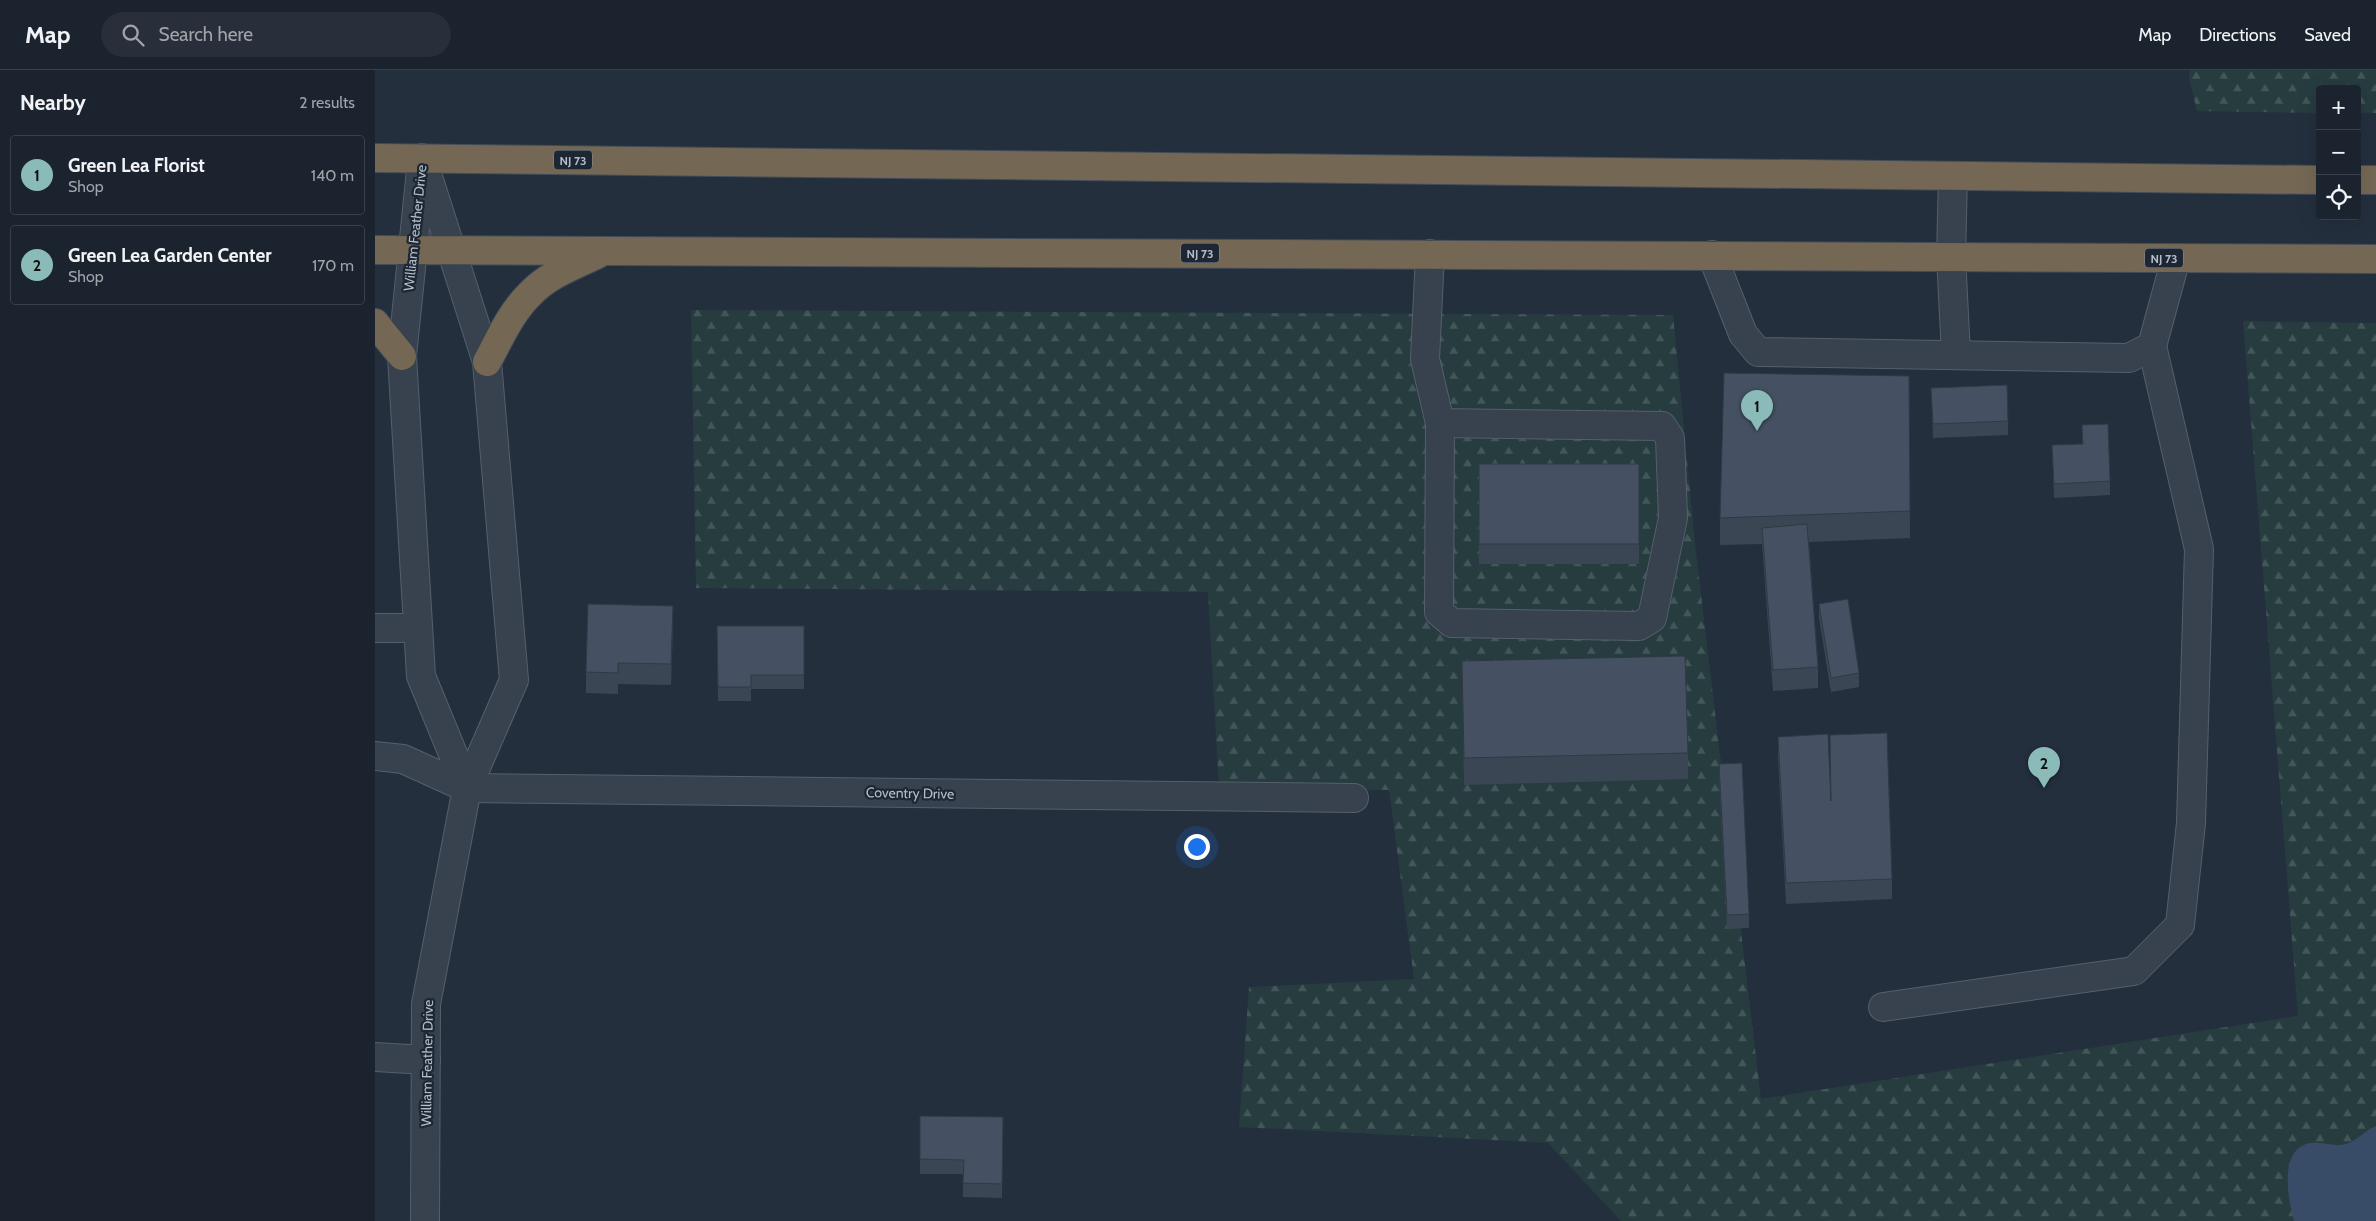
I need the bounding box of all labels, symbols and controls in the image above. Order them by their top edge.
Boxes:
search box [101,12,451,57]
text: Map [25,20,71,49]
icon: search [119,21,147,49]
text: Search here [159,23,253,46]
text: Map [2138,24,2171,46]
text: Directions [2199,24,2276,46]
text: Saved [2304,24,2351,46]
map controls [2316,85,2361,220]
button: + [2316,85,2361,130]
text: Nearby [20,90,86,115]
text: 2 results [299,93,355,112]
button: − [2316,130,2361,175]
road number: NJ 73 [554,150,592,170]
text: Green Lea Florist [68,154,205,177]
street label: William Feather Drive [399,164,431,292]
text: 1 [34,166,40,185]
text: 140 m [311,166,354,185]
button: locate [2316,175,2361,220]
text: Shop [68,177,104,196]
text: Green Lea Garden Center [68,244,272,267]
road number: NJ 73 [1181,244,1219,262]
road number: NJ 73 [2145,248,2183,268]
text: 2 [33,256,41,275]
text: 170 m [312,256,354,275]
text: Shop [68,267,104,286]
pin: 1 [1741,390,1773,431]
pin: 2 [2028,747,2060,788]
street label: Coventry Drive [866,783,954,803]
your location [1184,834,1210,860]
street label: William Feather Drive [417,999,437,1127]

